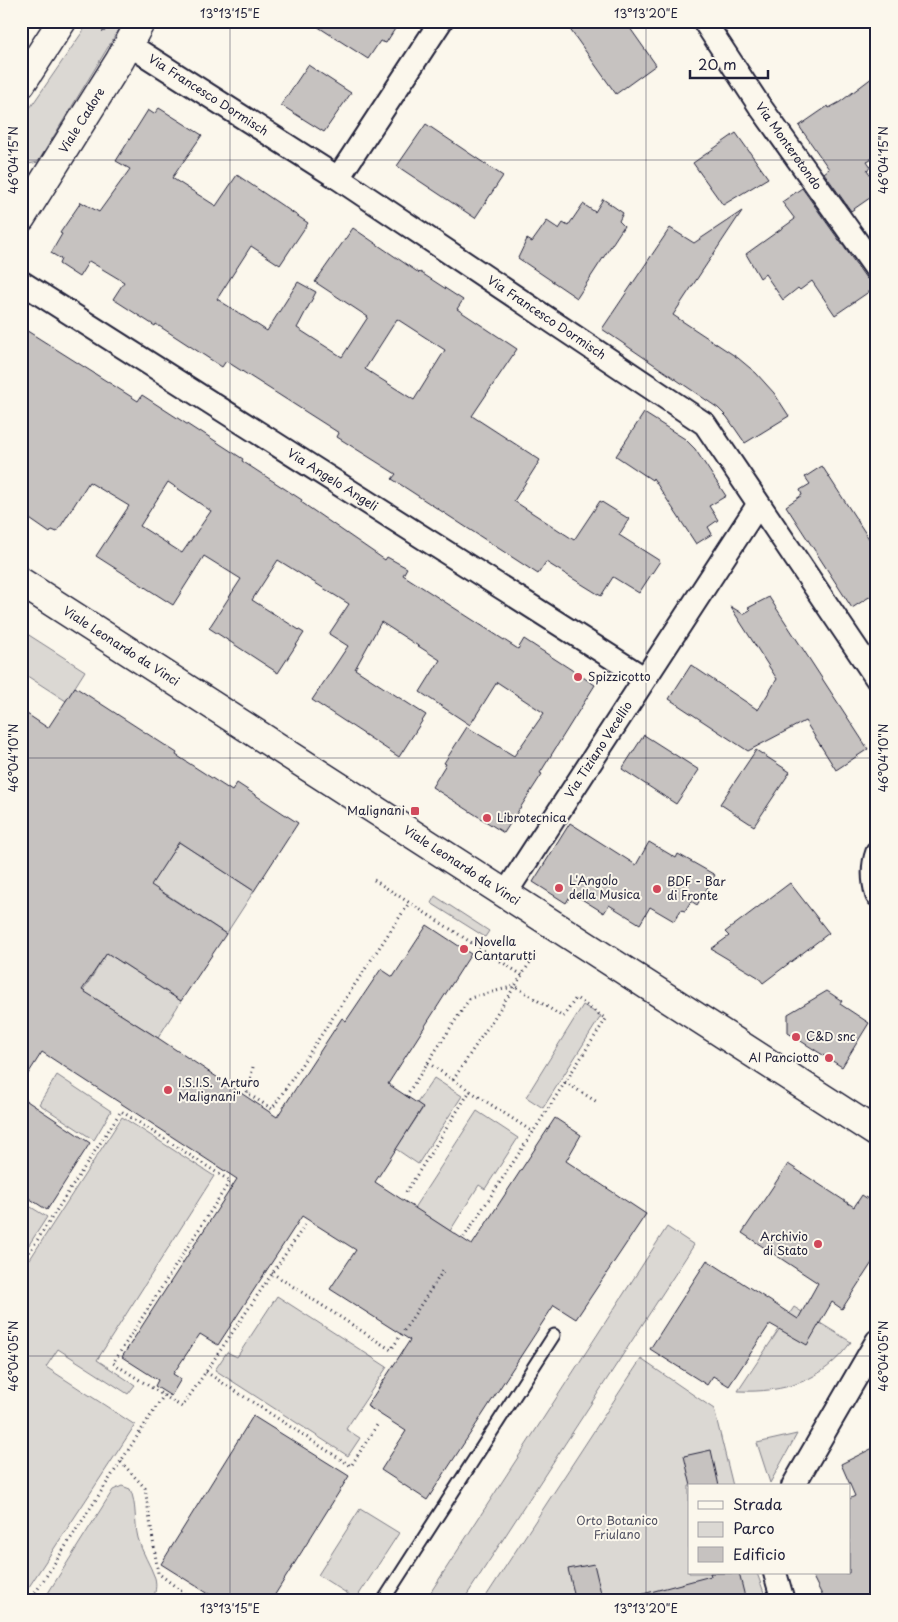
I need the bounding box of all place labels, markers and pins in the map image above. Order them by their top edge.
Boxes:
place label: Spizzicotto [588,667,651,685]
marker: Spizzicotto [572,671,584,683]
place label: Malignani [347,801,405,819]
marker: Malignani [409,805,421,817]
place label: Librotecnica [497,808,567,826]
marker: Librotecnica [481,812,493,824]
place label: L'Angolo della Musica [569,871,641,903]
place label: BDF - Bar di Fronte [667,872,726,904]
marker: L'Angolo della Musica [553,882,565,894]
marker: BDF - Bar di Fronte [651,883,663,895]
place label: Novella Cantarutti [474,932,536,964]
marker: Novella Cantarutti [458,943,470,955]
place label: C&D snc [806,1027,856,1045]
marker: C&D snc [790,1031,802,1043]
place label: Al Panciotto [749,1048,819,1066]
marker: Al Panciotto [823,1052,835,1064]
place label: I.S.I.S. "Arturo Malignani" [178,1073,260,1105]
marker: I.S.I.S. "Arturo Malignani" [162,1084,174,1096]
place label: Archivio di Stato [760,1227,808,1259]
marker: Archivio di Stato [812,1238,824,1250]

